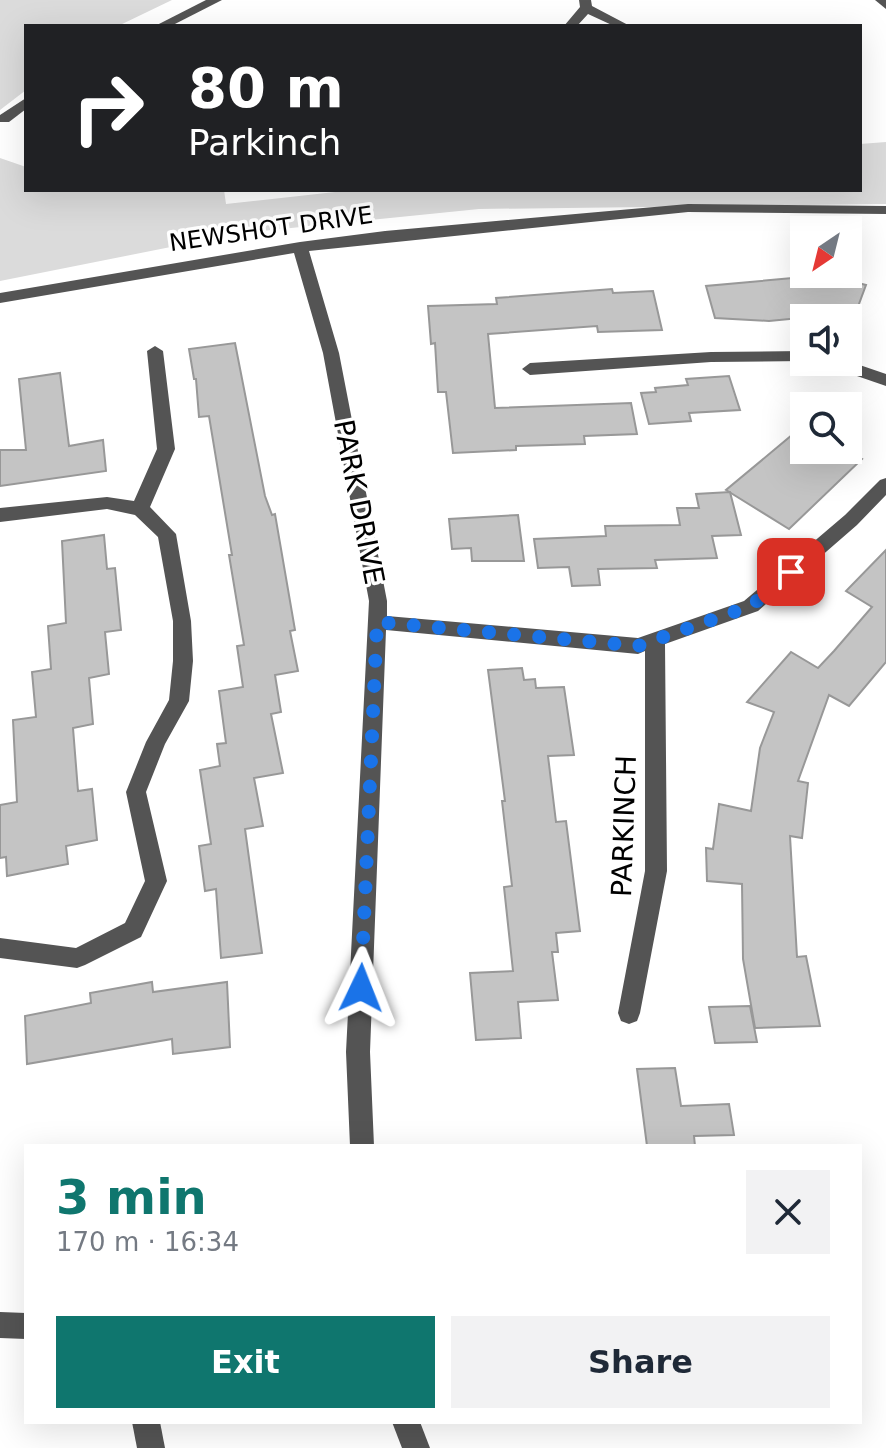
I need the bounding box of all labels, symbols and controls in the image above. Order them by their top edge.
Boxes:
text: 80 m [188,55,344,120]
icon: right [56,56,160,160]
text: Parkinch [188,122,341,163]
street label: NEWSHOT DRIVE [167,201,375,257]
north arrow [790,216,862,288]
map controls [790,216,862,464]
button: sound [790,304,862,376]
button: search [790,392,862,464]
street label: PARK DRIVE [327,417,391,587]
pin [757,538,825,606]
icon: arrive [769,550,813,594]
street label: PARKINCH [605,755,643,897]
position arrow [319,946,403,1030]
text: 3 min [56,1169,207,1225]
button: close [746,1170,830,1254]
text: 170 m · 16:34 [56,1227,239,1257]
button: Exit [56,1316,435,1408]
button: Share [451,1316,830,1408]

